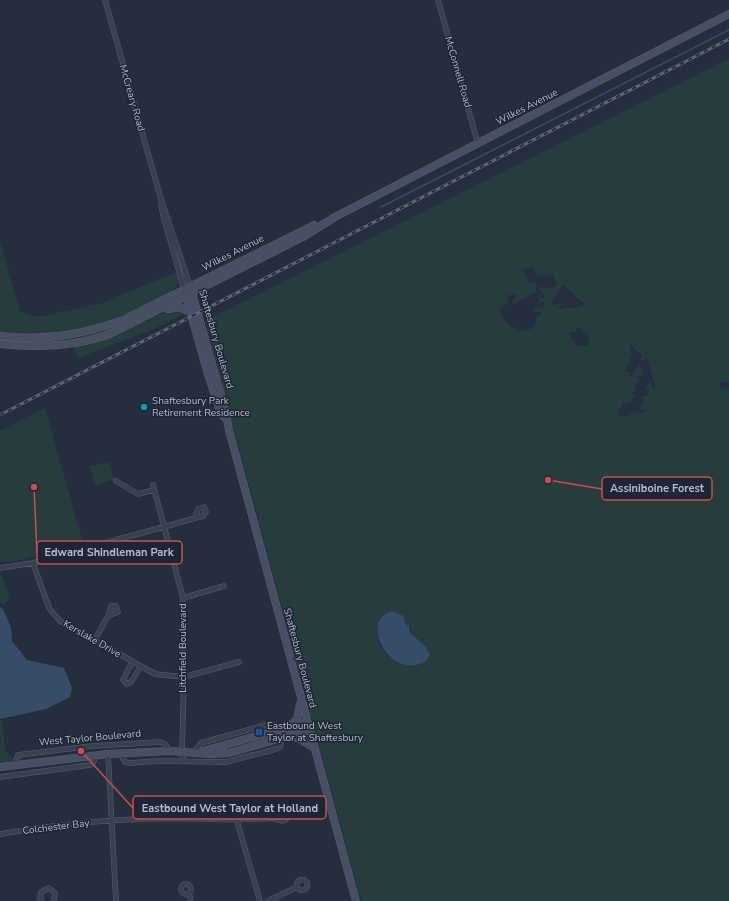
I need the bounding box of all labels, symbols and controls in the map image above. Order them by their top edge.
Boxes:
street label: McConnell Road [441,35,475,109]
street label: McCreary Road [116,63,148,133]
street label: Wilkes Avenue [494,85,560,129]
street label: Wilkes Avenue [200,231,266,275]
street label: Shaftesbury Boulevard [195,288,237,390]
place label: Shaftesbury Park Retirement Residence [152,394,250,420]
marker: Shaftesbury Park Retirement Residence [139,402,149,412]
callout: Assiniboine Forest [602,477,712,500]
text: Assiniboine Forest [610,481,705,496]
callout: Edward Shindleman Park [37,541,182,564]
text: Edward Shindleman Park [44,545,175,560]
street label: Litchfield Boulevard [176,603,190,693]
street label: Shaftesbury Boulevard [280,607,320,710]
street label: Kerslake Drive [61,617,123,661]
place label: Eastbound West Taylor at Shaftesbury [267,719,364,745]
street label: West Taylor Boulevard [38,727,142,749]
marker: Eastbound West Taylor at Shaftesbury [254,727,264,737]
callout: Eastbound West Taylor at Holland [133,796,326,819]
text: Eastbound West Taylor at Holland [142,801,318,816]
street label: Colchester Bay [22,816,91,838]

